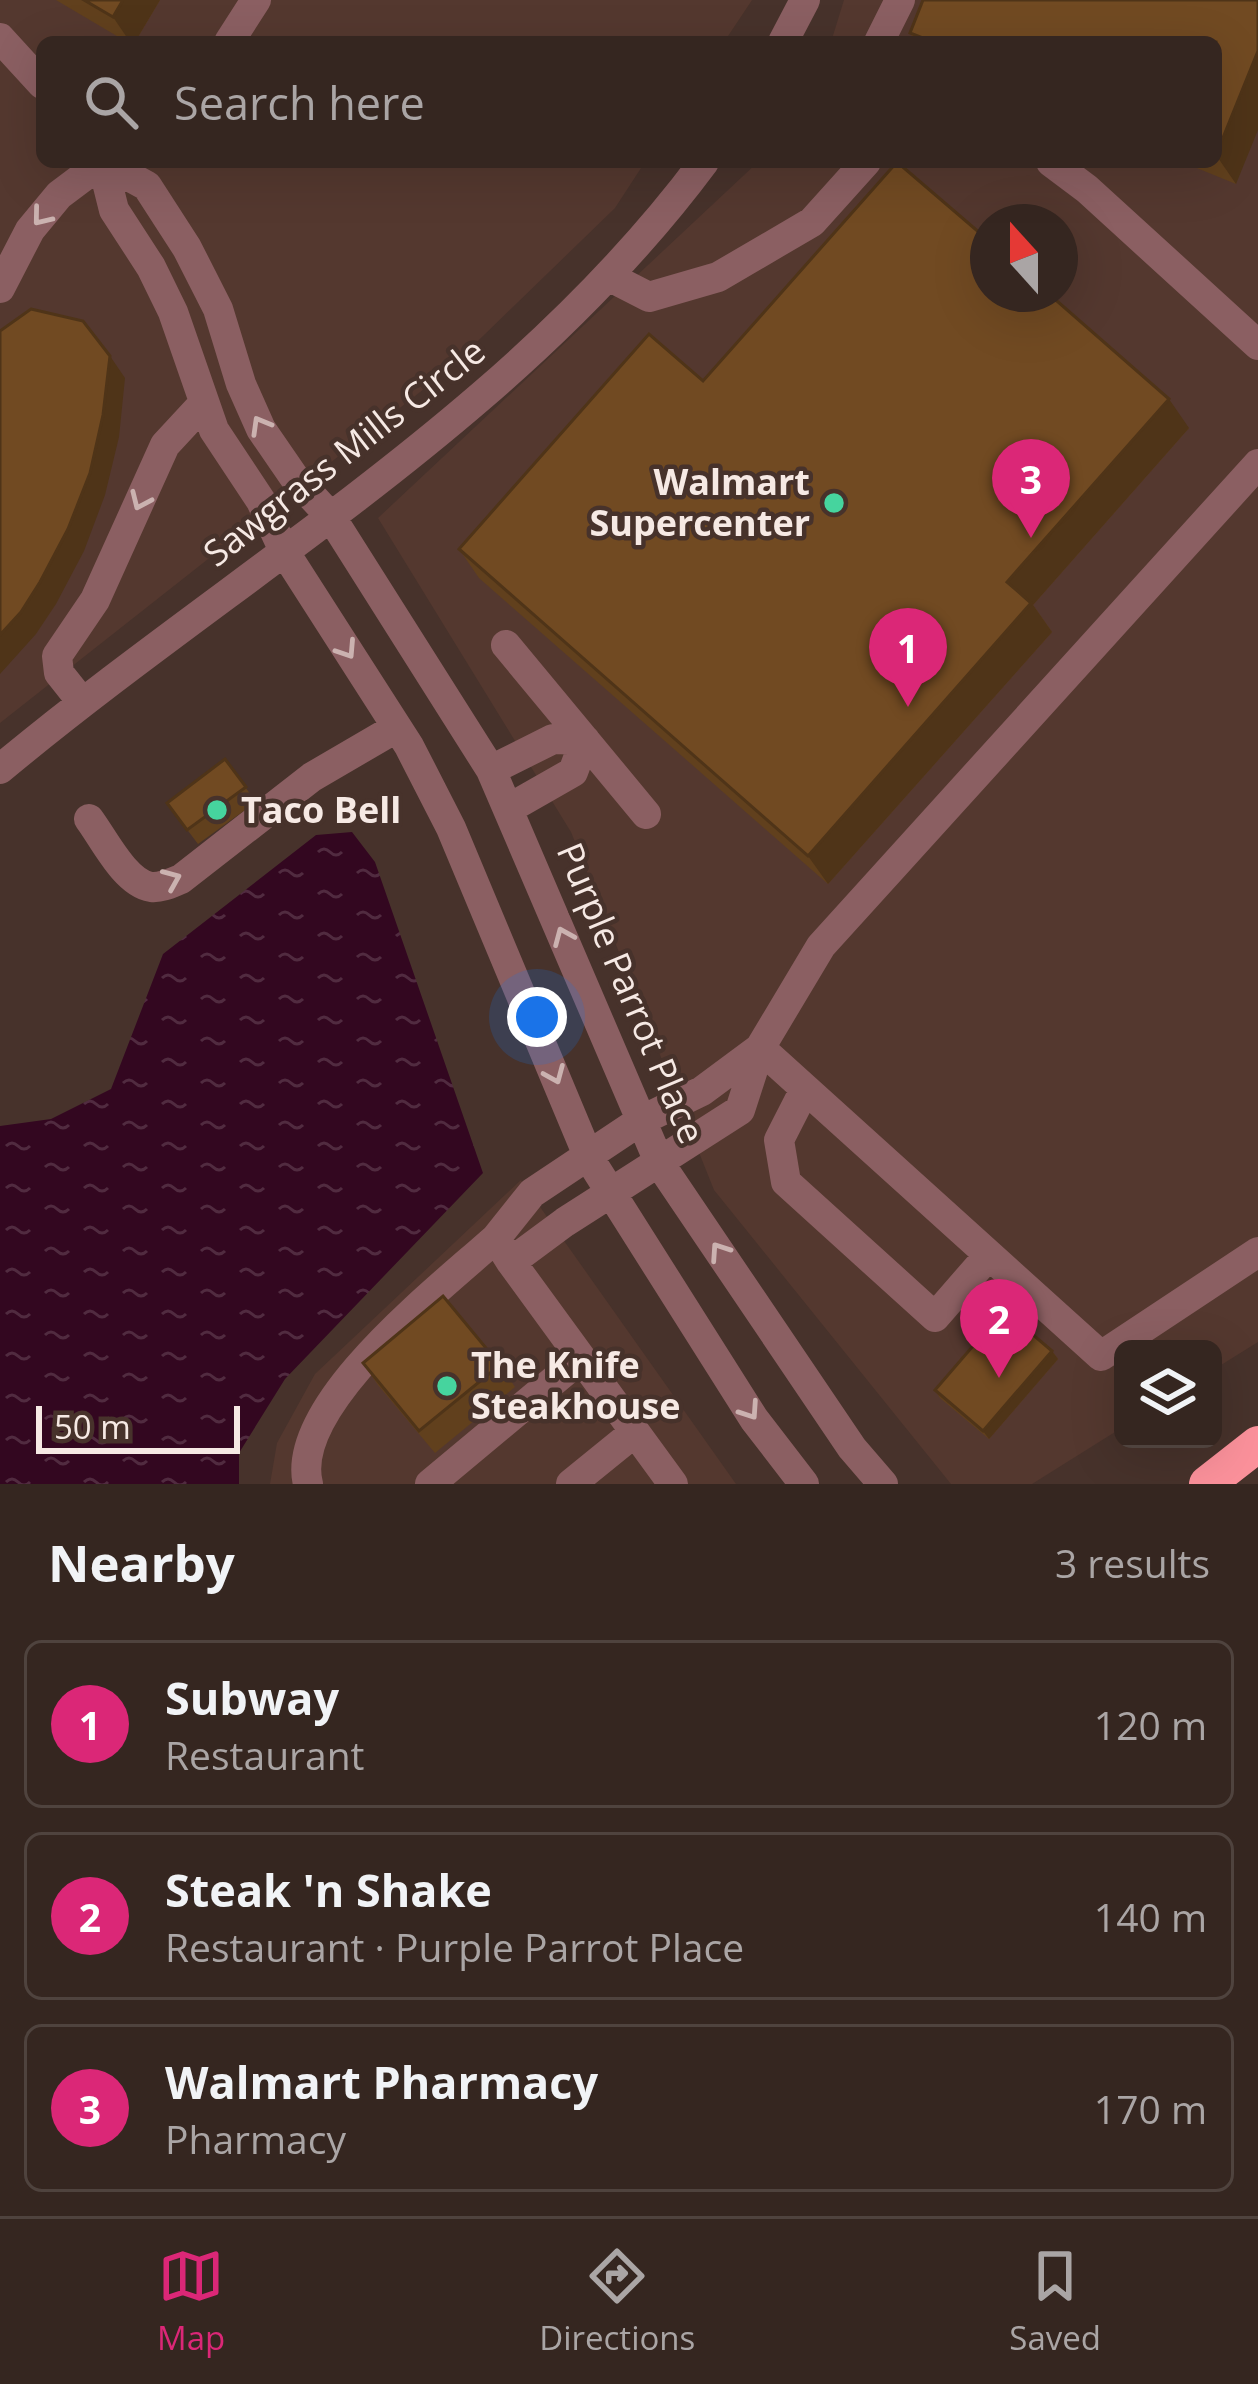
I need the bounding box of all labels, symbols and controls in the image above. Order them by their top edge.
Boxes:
search box [36,36,1222,168]
icon: search [78,69,144,135]
text: Search here [174,72,425,133]
one-way arrow [34,203,56,225]
north arrow [970,204,1078,312]
street label: Sawgrass Mills Circle [193,326,495,577]
one-way arrow [252,416,275,438]
pin: 3 [992,439,1070,538]
place label: Walmart Supercenter [589,457,810,547]
one-way arrow [130,489,154,510]
marker: Walmart Supercenter [821,490,847,516]
pin: 1 [869,608,947,707]
one-way arrow [332,637,355,659]
place label: Taco Bell [241,785,401,834]
marker: Taco Bell [204,797,230,823]
street label: Purple Parrot Place [546,835,717,1151]
one-way arrow [160,869,181,893]
one-way arrow [553,927,577,948]
your location [507,987,567,1047]
one-way arrow [540,1062,564,1084]
one-way arrow [711,1243,733,1265]
pin: 2 [960,1279,1038,1378]
place label: The Knife Steakhouse [471,1340,681,1430]
map controls [1114,1340,1222,1448]
button: layers [1114,1340,1222,1448]
marker: The Knife Steakhouse [434,1373,460,1399]
one-way arrow [735,1398,757,1420]
scale bar [36,1400,240,1453]
text: 50 m [54,1404,131,1449]
text: Nearby [48,1527,235,1597]
text: 3 results [1055,1536,1210,1589]
text: Subway [165,1667,339,1728]
text: 1 [79,1698,101,1751]
text: 120 m [1094,1698,1207,1751]
text: Restaurant [165,1728,364,1781]
text: Steak 'n Shake [165,1859,492,1920]
text: 2 [79,1890,101,1943]
text: 140 m [1094,1890,1207,1943]
text: Restaurant · Purple Parrot Place [165,1920,744,1973]
text: Walmart Pharmacy [165,2051,598,2112]
text: 3 [79,2082,101,2135]
text: 170 m [1094,2082,1207,2135]
text: Pharmacy [165,2112,346,2165]
tab: Map [157,2243,225,2360]
tab: Directions [539,2243,695,2360]
tab: Saved [1009,2243,1101,2360]

